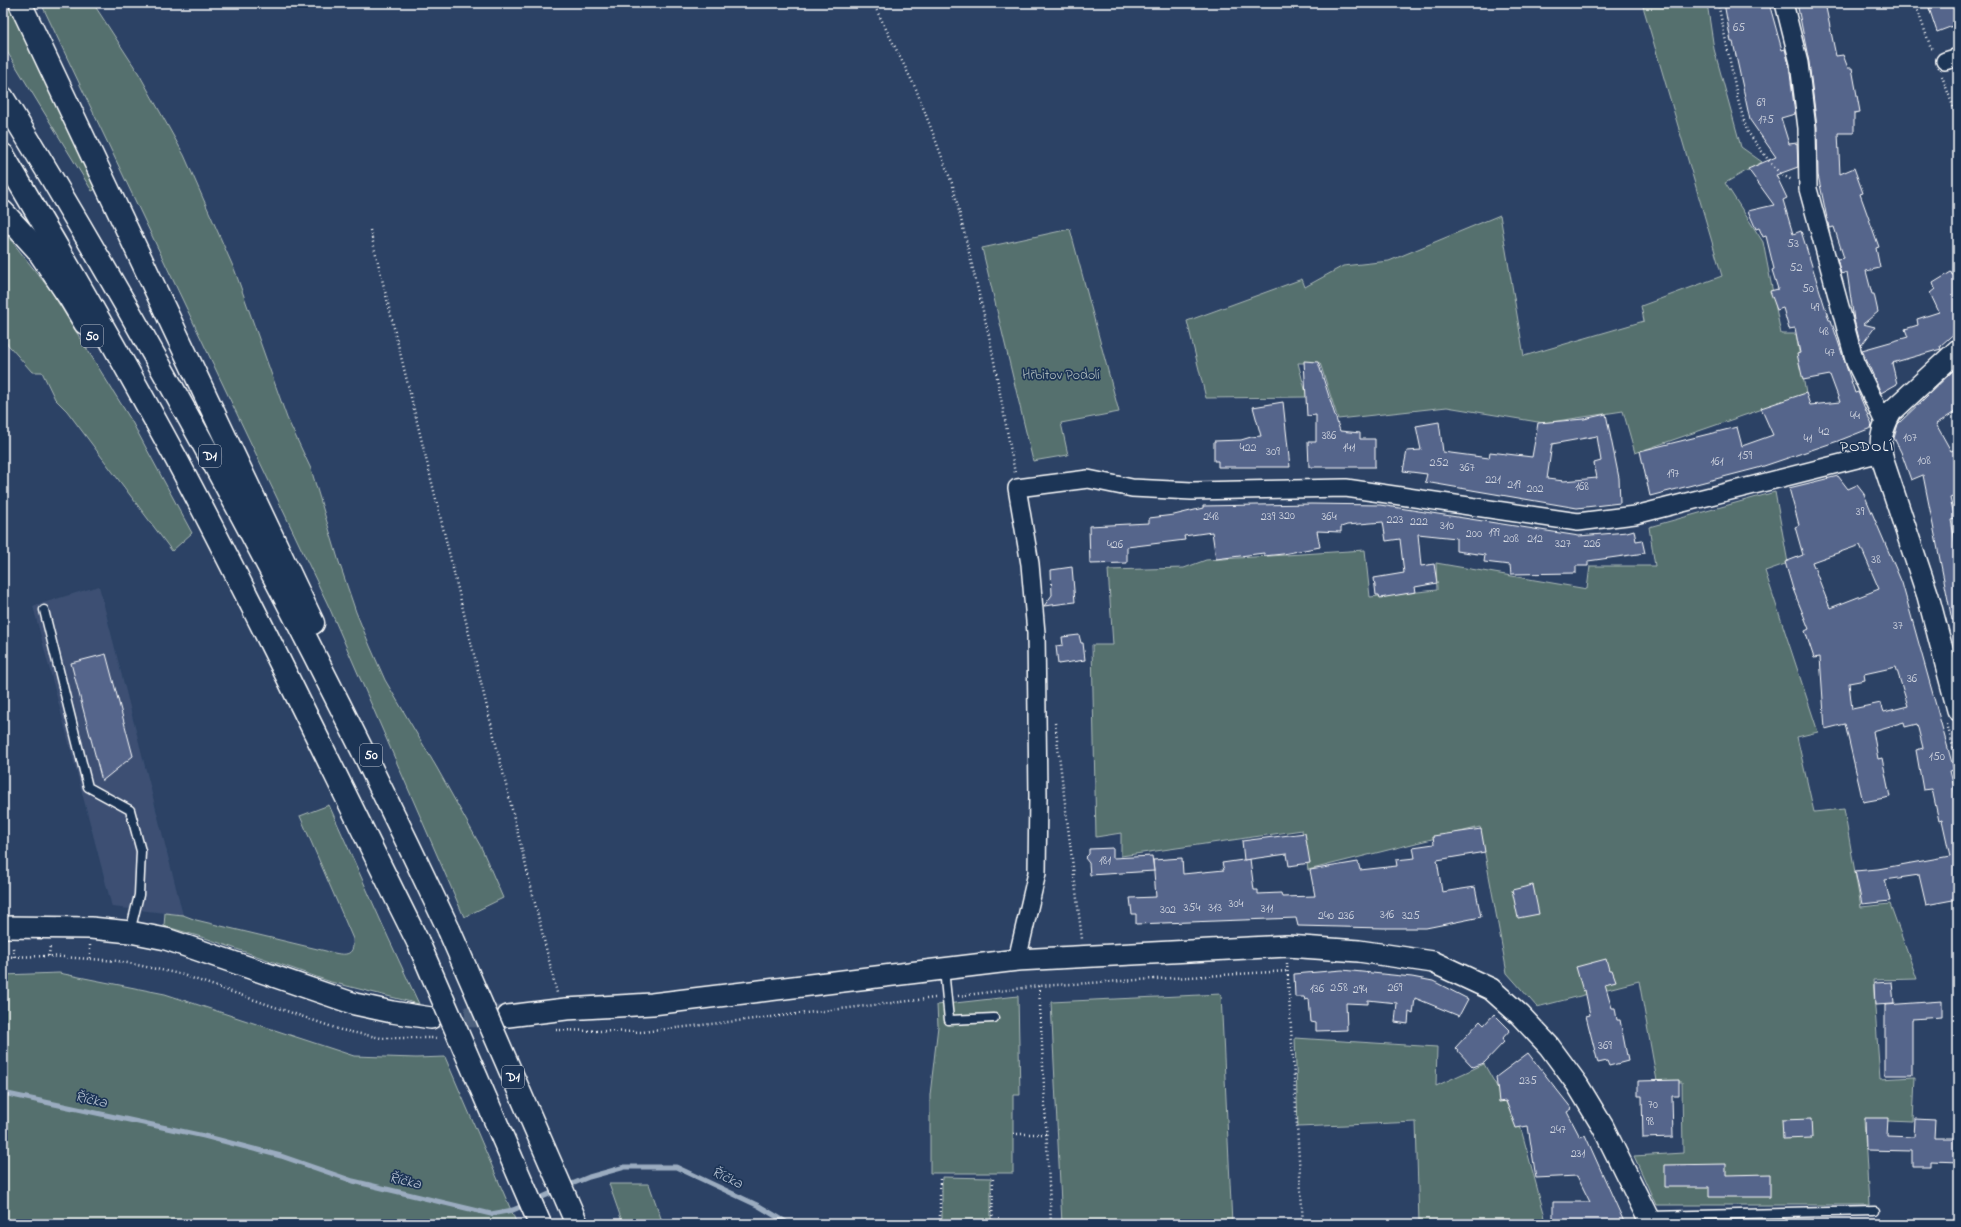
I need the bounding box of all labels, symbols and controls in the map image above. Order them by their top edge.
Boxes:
house number: 65 [1733,19,1745,37]
house number: 69 [1757,94,1766,112]
house number: 175 [1758,111,1774,129]
house number: 53 [1787,235,1799,253]
house number: 52 [1790,259,1802,277]
house number: 50 [1802,280,1814,298]
house number: 49 [1811,299,1820,317]
house number: 48 [1819,323,1829,341]
road number: 50 [81,325,103,347]
house number: 47 [1825,344,1835,362]
park label: Hřbitov Podolí [1022,365,1100,386]
house number: 44 [1850,407,1860,425]
house number: 42 [1819,423,1829,441]
house number: 386 [1322,427,1337,445]
house number: 107 [1903,429,1917,447]
house number: 41 [1804,430,1813,448]
district label: PODOLÍ [1840,435,1894,459]
house number: 422 [1240,439,1256,457]
house number: 141 [1343,439,1355,457]
house number: 309 [1266,443,1280,461]
road number: D1 [199,445,221,467]
house number: 159 [1738,447,1753,465]
house number: 108 [1917,452,1931,470]
house number: 161 [1711,453,1724,471]
house number: 252 [1430,454,1448,472]
house number: 367 [1459,459,1475,477]
house number: 197 [1667,465,1679,483]
house number: 221 [1485,471,1501,489]
house number: 219 [1507,476,1521,494]
house number: 168 [1575,478,1589,496]
house number: 202 [1526,480,1544,498]
house number: 39 [1856,503,1865,521]
house number: 320 [1279,507,1295,525]
house number: 248 [1203,508,1219,526]
house number: 239 [1261,508,1276,526]
house number: 364 [1321,508,1337,526]
house number: 223 [1387,511,1403,529]
house number: 222 [1410,513,1428,531]
house number: 310 [1440,517,1454,535]
house number: 199 [1488,524,1500,542]
house number: 200 [1466,525,1482,543]
house number: 208 [1503,530,1519,548]
house number: 212 [1527,530,1543,548]
house number: 327 [1555,535,1571,553]
house number: 226 [1583,535,1601,553]
house number: 426 [1107,536,1124,554]
house number: 38 [1871,551,1881,569]
house number: 37 [1893,617,1903,635]
house number: 36 [1907,670,1918,688]
road number: 50 [360,744,382,766]
house number: 150 [1929,748,1945,766]
house number: 181 [1099,852,1111,870]
house number: 304 [1228,895,1244,913]
house number: 354 [1184,899,1200,917]
house number: 313 [1208,899,1222,917]
house number: 311 [1261,900,1273,918]
house number: 302 [1160,901,1176,919]
house number: 316 [1380,906,1395,924]
house number: 240 [1318,907,1334,925]
house number: 236 [1338,907,1355,925]
house number: 325 [1402,907,1420,925]
house number: 258 [1330,979,1348,997]
house number: 269 [1388,979,1403,997]
house number: 136 [1310,980,1325,998]
house number: 294 [1353,981,1367,999]
house number: 369 [1598,1037,1612,1055]
road number: D1 [502,1066,524,1088]
house number: 235 [1519,1072,1537,1090]
water label: Říčka [73,1086,110,1114]
house number: 70 [1648,1096,1658,1114]
house number: 98 [1646,1113,1655,1131]
house number: 247 [1550,1121,1566,1139]
house number: 231 [1571,1145,1586,1163]
water label: Říčka [708,1161,747,1195]
water label: Říčka [387,1167,424,1196]

